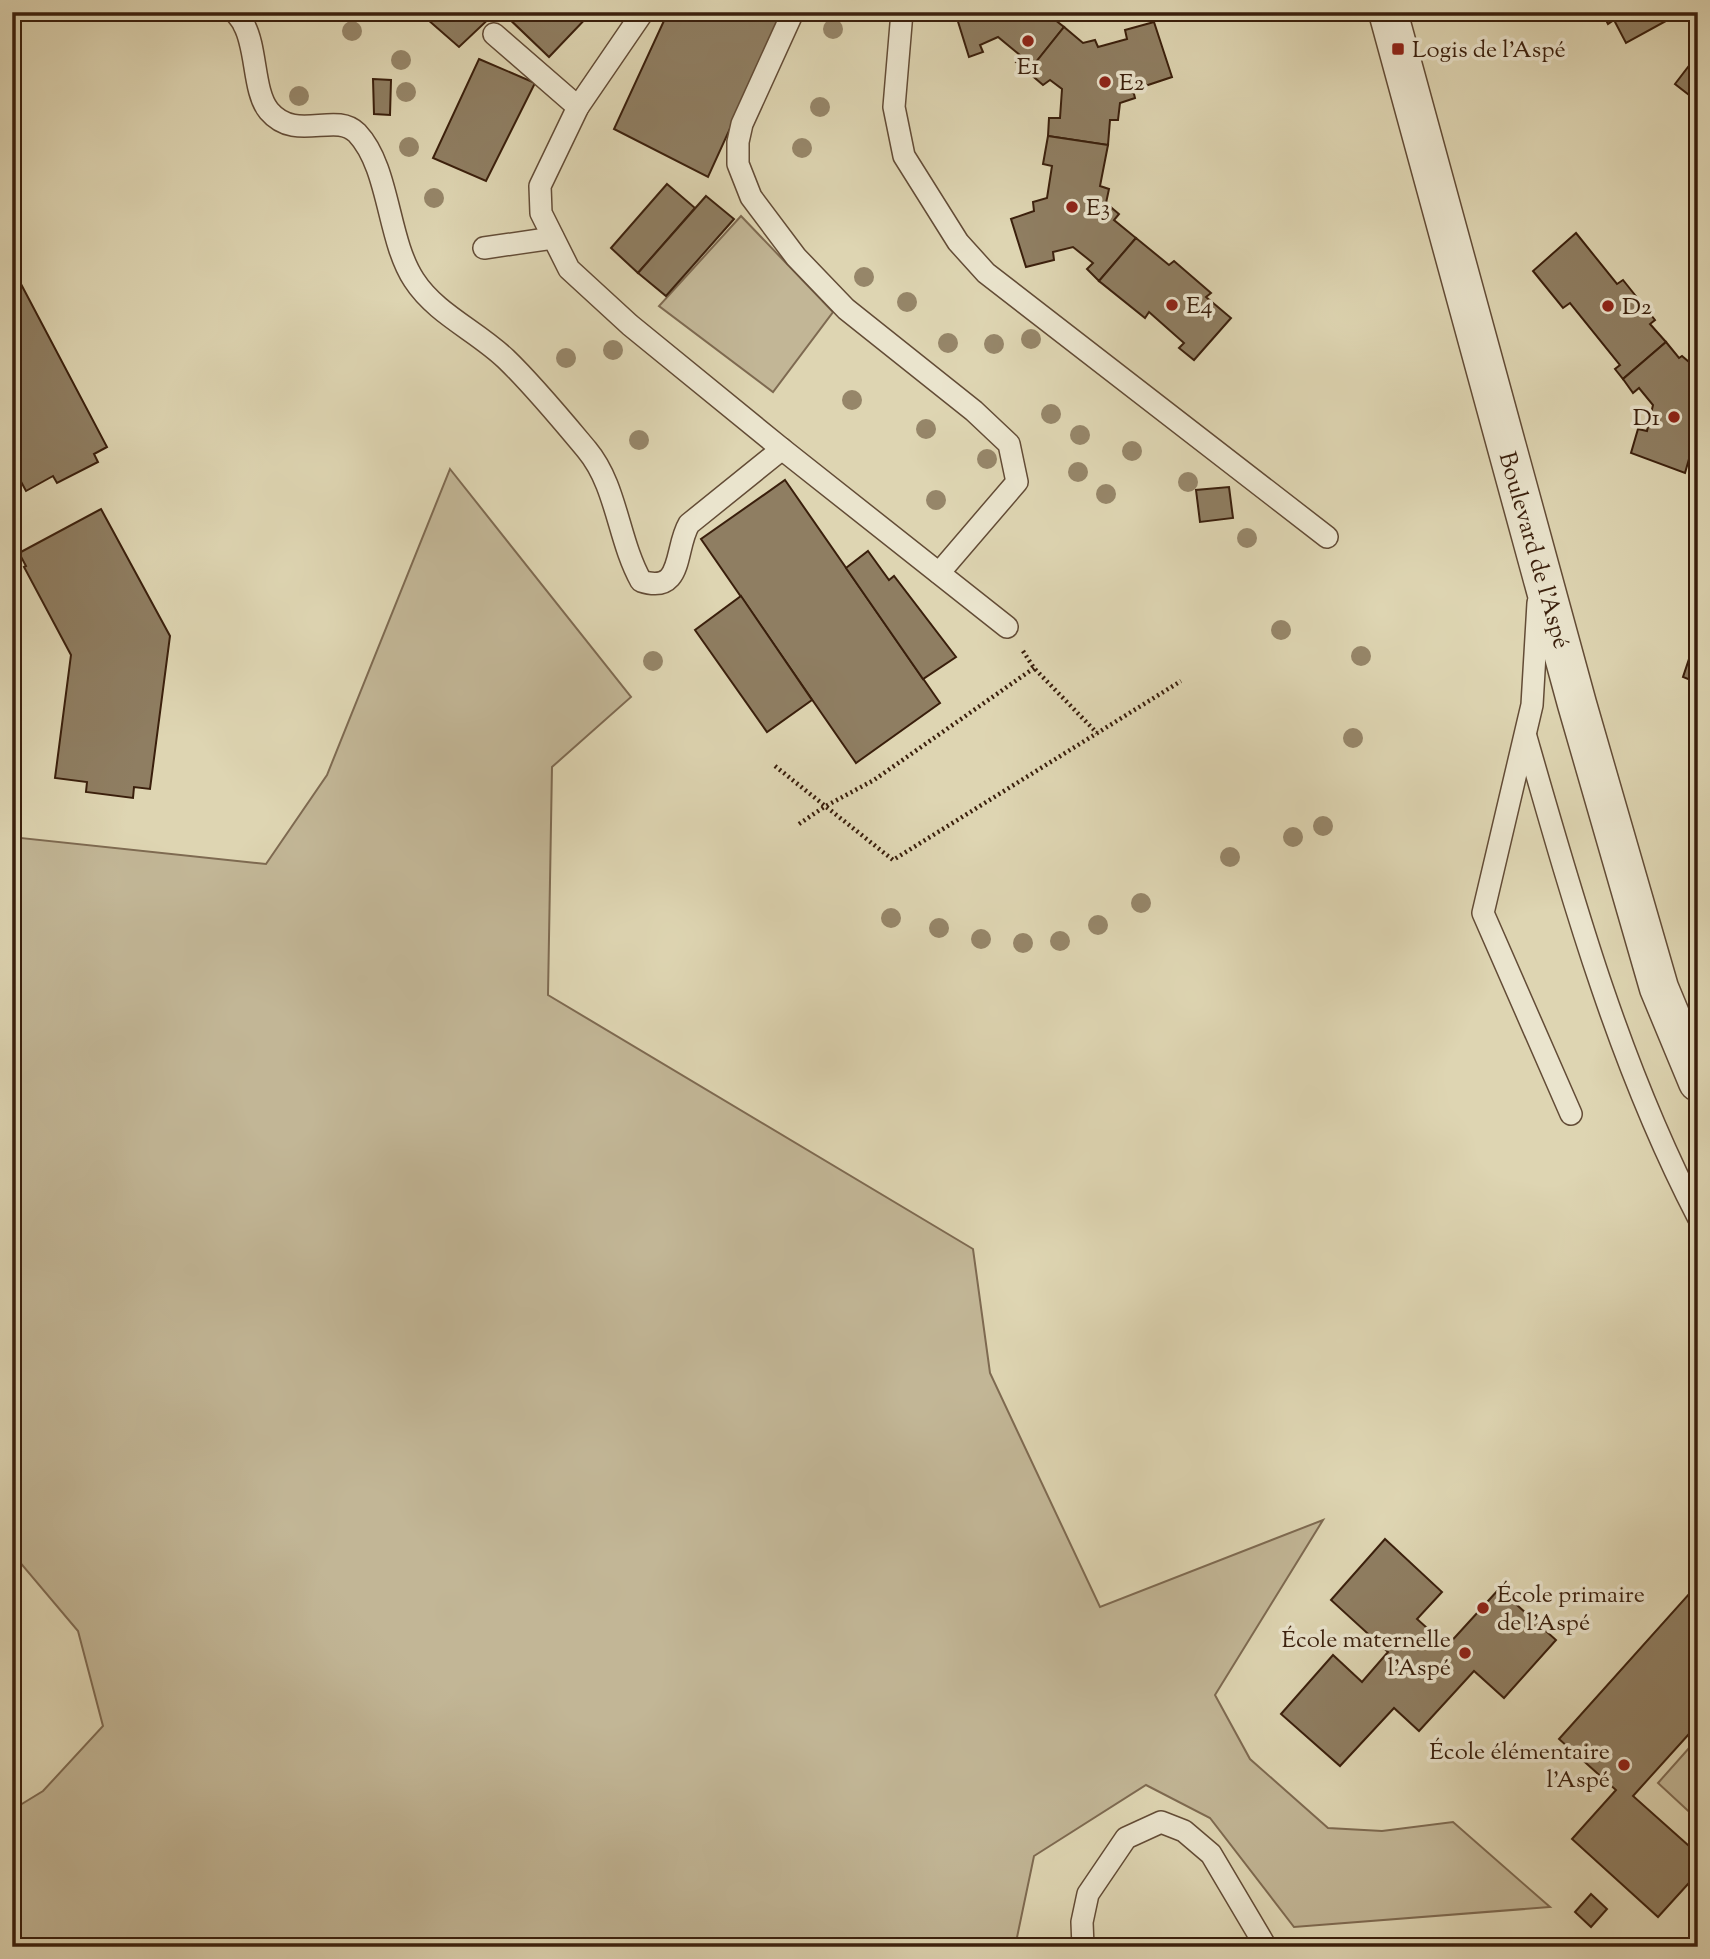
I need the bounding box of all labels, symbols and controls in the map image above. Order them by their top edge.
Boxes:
marker: E1 [1020,33,1036,49]
place label: Logis de l'Aspé [1412,34,1566,68]
marker: Logis de l'Aspé [1390,41,1406,57]
place label: E1 [1017,51,1039,85]
place label: E2 [1119,67,1145,101]
marker: E2 [1097,74,1113,90]
place label: E3 [1086,192,1110,226]
marker: E3 [1064,199,1080,215]
place label: E4 [1186,290,1213,324]
place label: D2 [1622,291,1652,325]
marker: E4 [1164,297,1180,313]
marker: D2 [1600,298,1616,314]
place label: D1 [1633,402,1660,436]
marker: D1 [1666,409,1682,425]
street label: Boulevard de l'Aspé [1489,448,1577,653]
place label: École primaire de l’Aspé [1497,1579,1645,1641]
marker: École primaire de l’Aspé [1475,1600,1491,1616]
place label: École maternelle l'Aspé [1281,1624,1451,1686]
marker: École maternelle l'Aspé [1457,1645,1473,1661]
place label: École élémentaire l'Aspé [1429,1736,1610,1798]
marker: École élémentaire l'Aspé [1616,1757,1632,1773]

